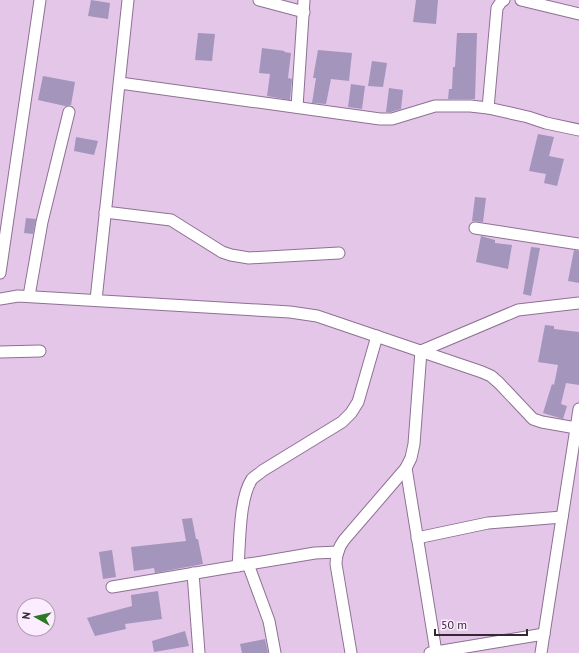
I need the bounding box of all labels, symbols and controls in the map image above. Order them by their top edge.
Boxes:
north arrow [16,597,56,637]
text: N [19,611,34,620]
scale bar [435,611,527,637]
text: 50 m [441,617,467,632]

